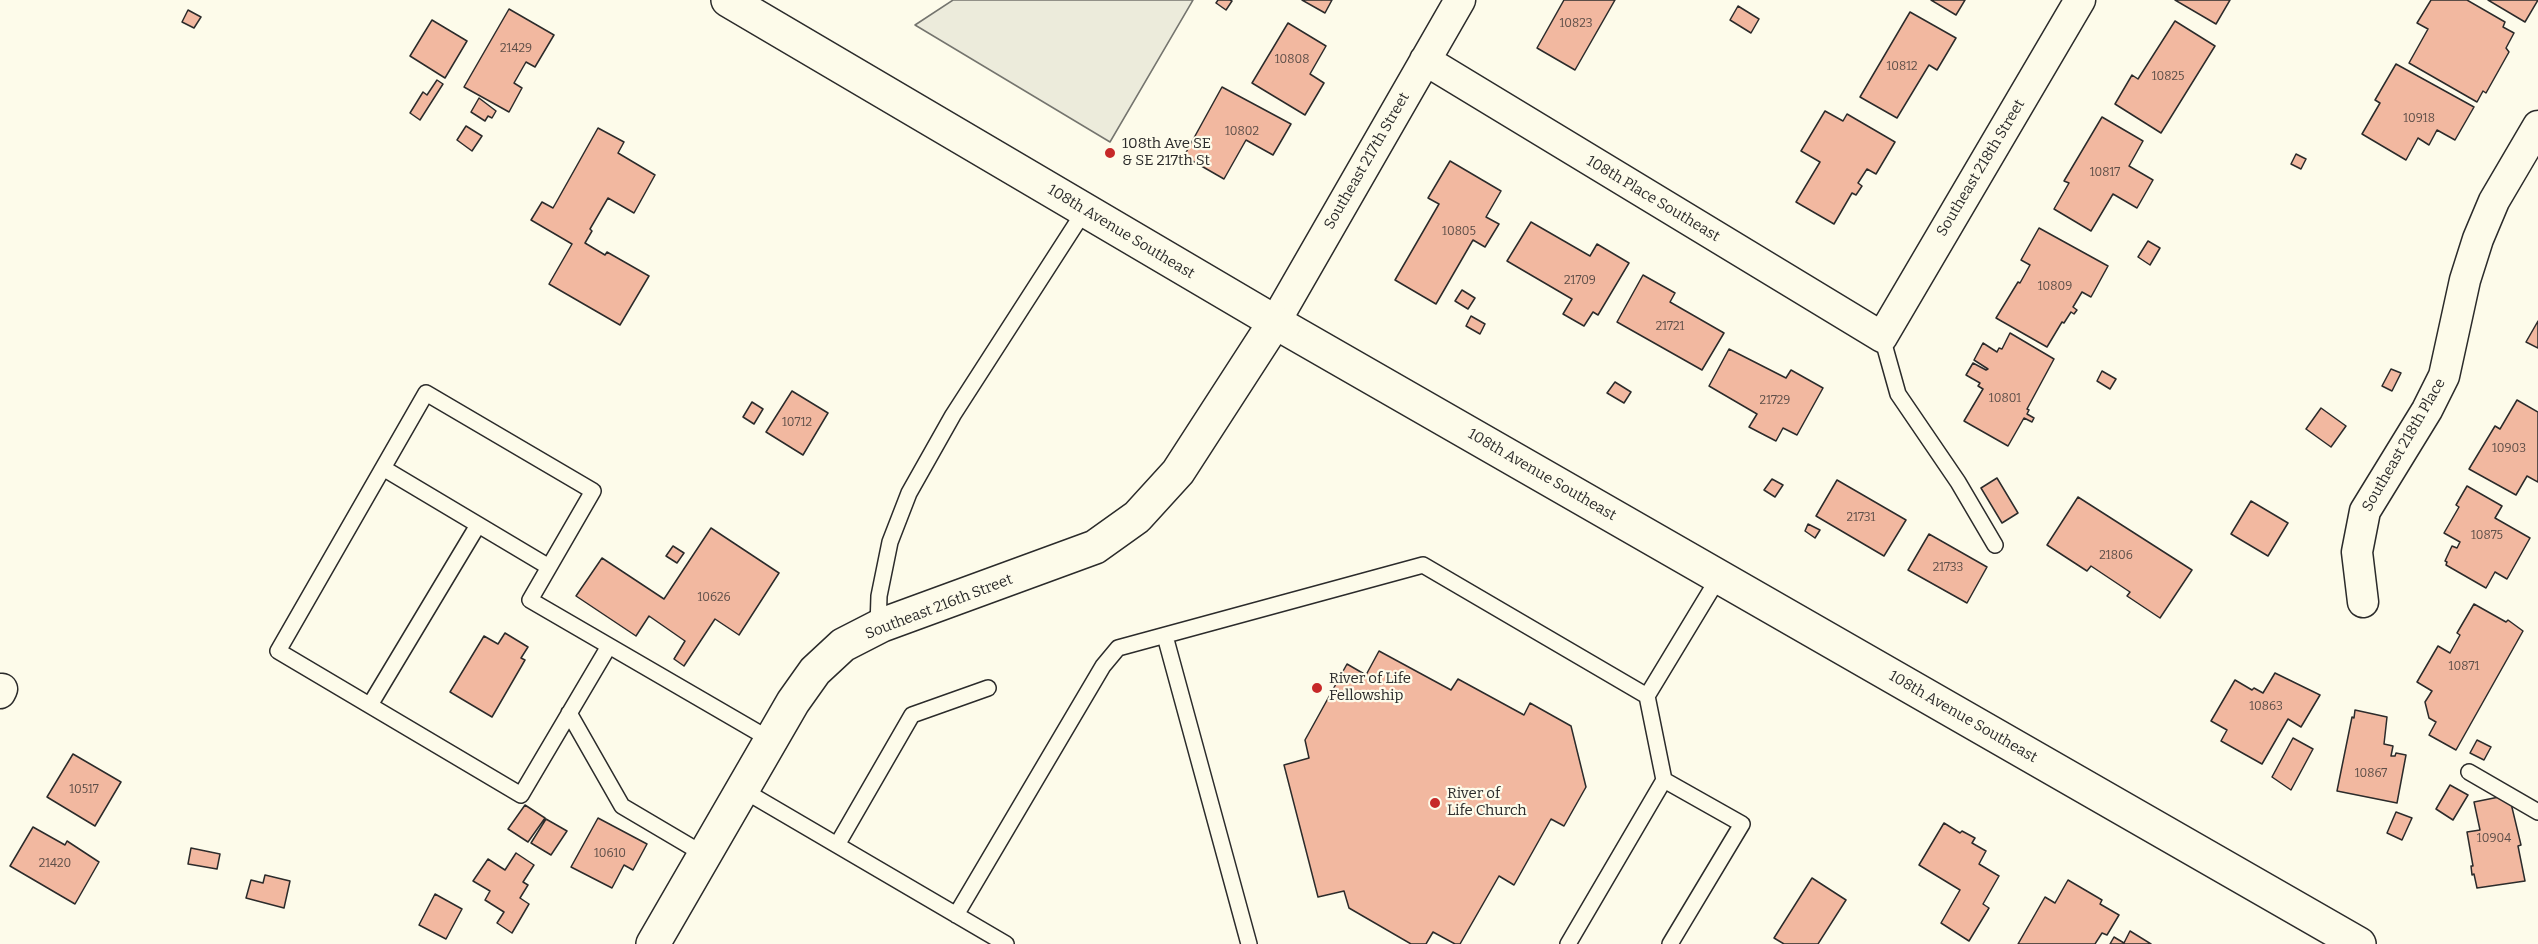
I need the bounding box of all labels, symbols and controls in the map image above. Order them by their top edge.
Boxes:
house number: 10823 [1559,17,1593,31]
house number: 21429 [500,42,532,56]
house number: 10808 [1275,53,1309,67]
house number: 10812 [1886,60,1918,74]
house number: 10825 [2152,70,2184,84]
street label: Southeast 217th Street [1320,89,1414,233]
street label: Southeast 218th Street [1933,96,2029,240]
house number: 10918 [2403,112,2435,126]
house number: 10802 [1225,125,1259,139]
place label: 108th Ave SE & SE 217th St [1122,135,1211,170]
marker: 108th Ave SE & SE 217th St [1103,146,1117,160]
street label: 108th Place Southeast [1583,152,1723,246]
house number: 10817 [2090,166,2120,180]
street label: 108th Avenue Southeast [1044,181,1198,283]
house number: 10805 [1442,225,1476,239]
house number: 21709 [1564,274,1596,288]
house number: 10809 [2038,280,2072,294]
house number: 21721 [1656,320,1684,334]
street label: Southeast 218th Place [2359,375,2449,515]
house number: 10801 [1989,392,2021,406]
house number: 21729 [1760,394,1790,408]
house number: 10712 [782,416,812,430]
street label: 108th Avenue Southeast [1465,425,1619,525]
house number: 10903 [2492,442,2526,456]
house number: 21731 [1847,511,1875,525]
house number: 10875 [2471,529,2503,543]
house number: 21806 [2099,549,2133,563]
house number: 21733 [1933,561,1963,575]
street label: Southeast 216th Street [863,571,1015,643]
house number: 10626 [697,591,731,605]
house number: 10871 [2449,660,2479,674]
street label: 108th Avenue Southeast [1886,667,2040,767]
place label: River of Life Fellowship [1329,670,1411,705]
marker: River of Life Fellowship [1310,681,1324,695]
house number: 10863 [2249,700,2283,714]
house number: 10867 [2355,767,2387,781]
house number: 10517 [69,783,99,797]
place label: River of Life Church [1447,785,1527,820]
marker: River of Life Church [1428,796,1442,810]
house number: 10904 [2477,832,2511,846]
house number: 10610 [594,847,626,861]
house number: 21420 [39,857,71,871]

